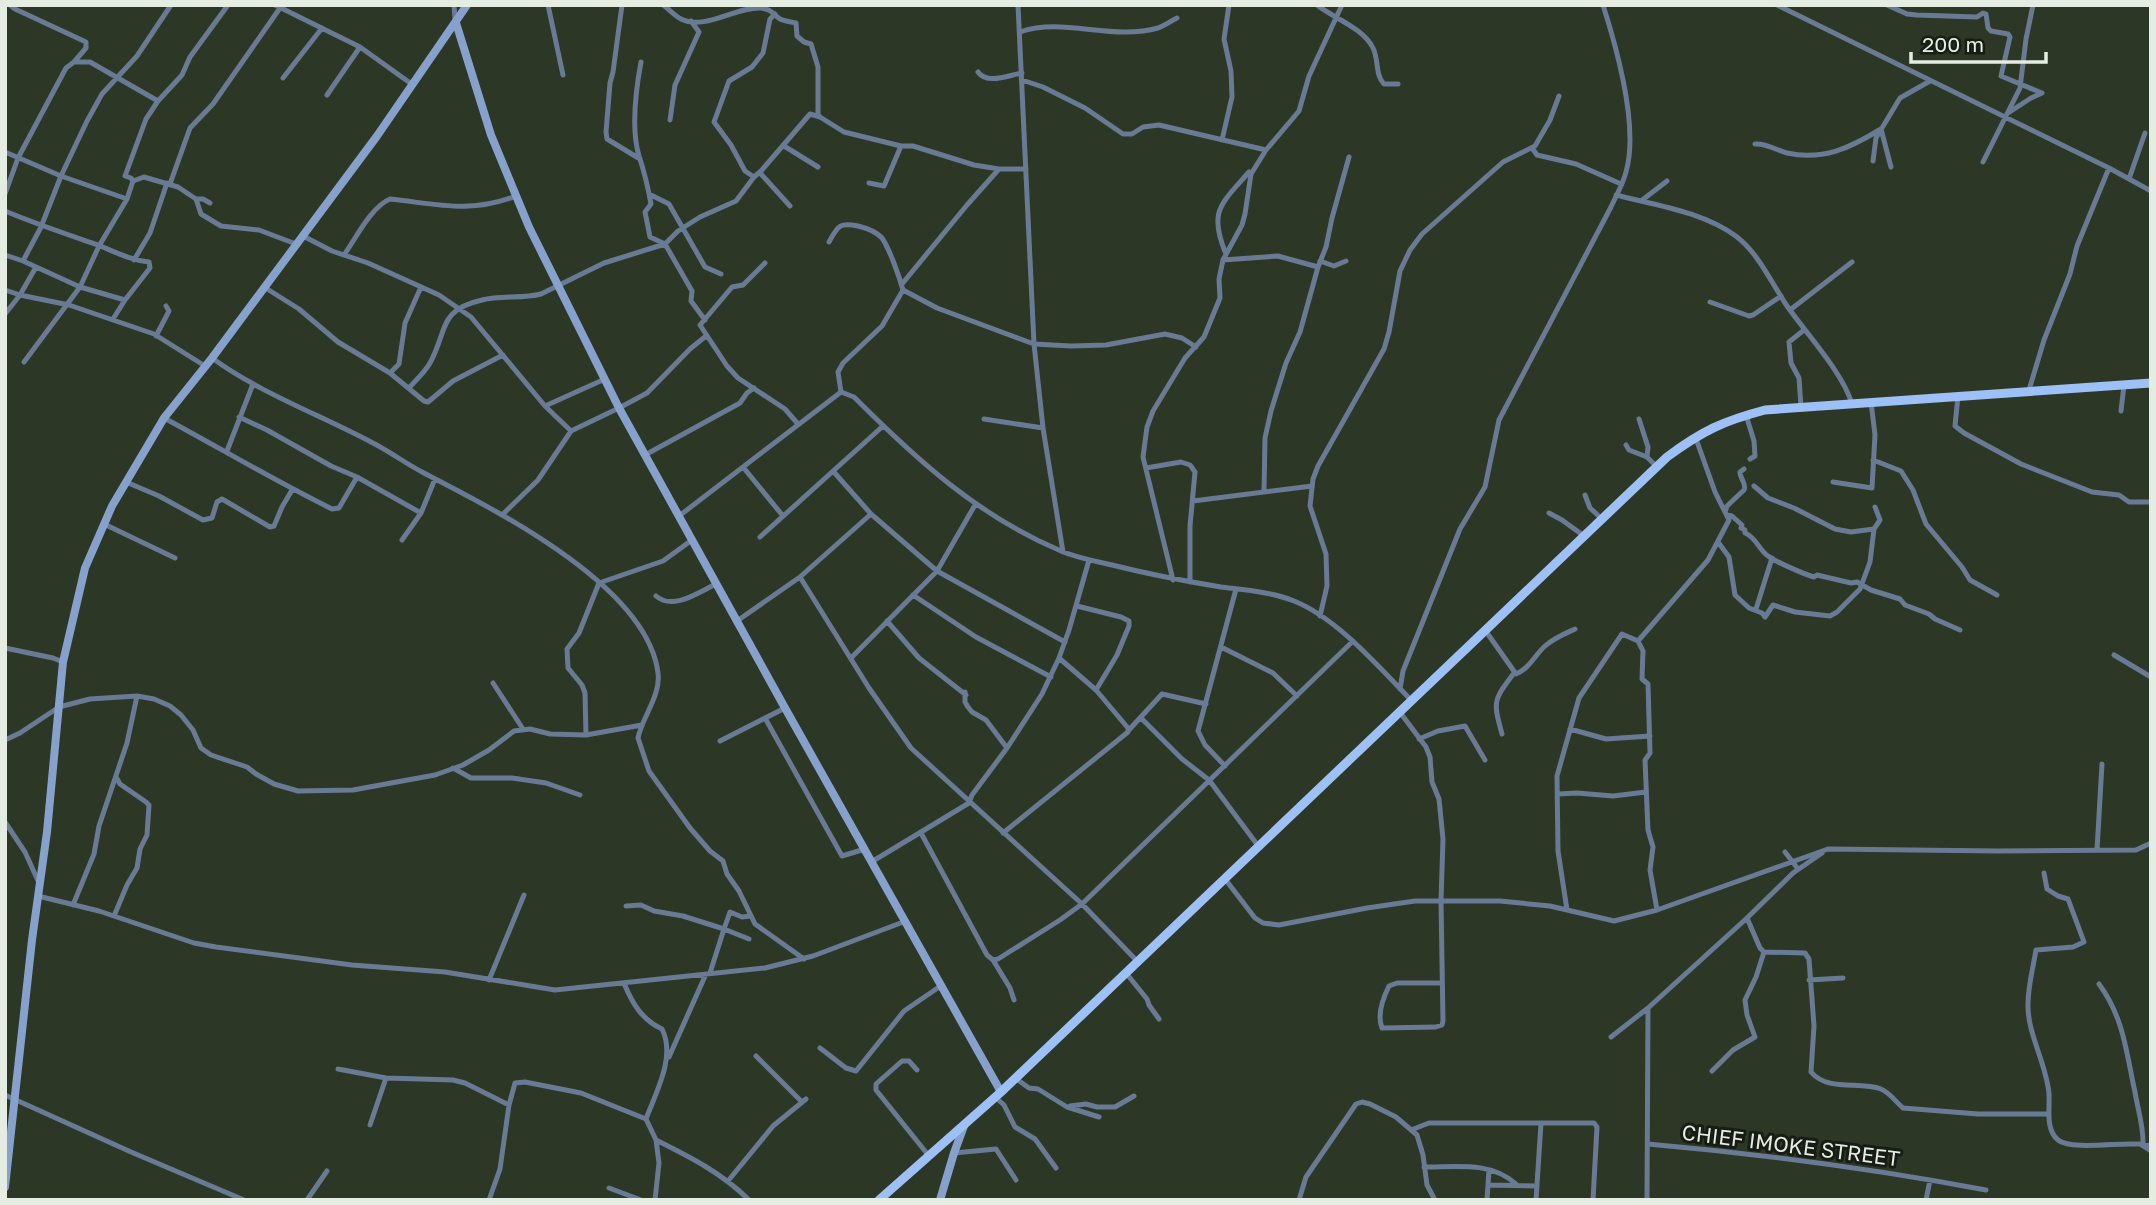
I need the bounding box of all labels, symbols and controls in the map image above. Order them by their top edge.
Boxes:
scale bar [1911,21,2046,65]
text: 200 m [1922,31,1984,57]
street label: CHIEF IMOKE STREET [1680,1119,1902,1171]

